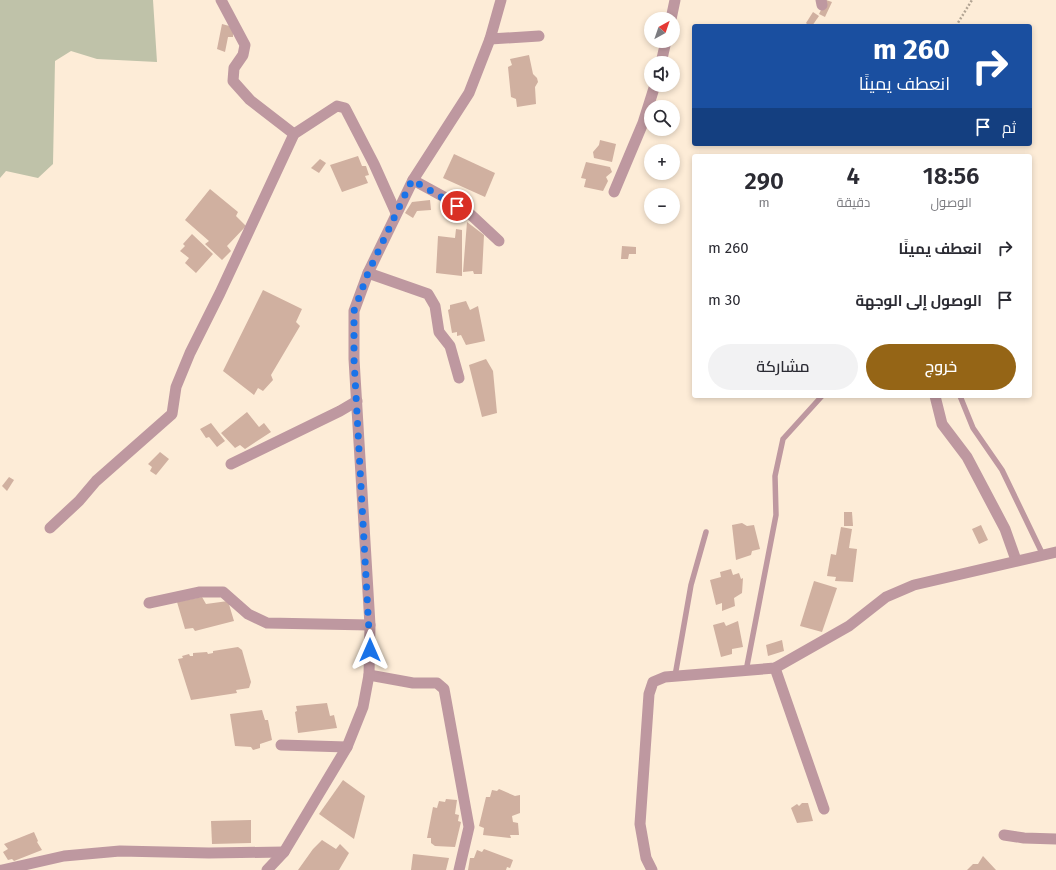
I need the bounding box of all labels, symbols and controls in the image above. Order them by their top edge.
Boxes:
north arrow [644,12,680,48]
map controls [644,12,680,224]
text: 260 m [873,33,950,66]
icon: right [964,40,1016,92]
button: sound [644,56,680,92]
text: انعطف يمينًا [859,73,950,95]
button: search [644,100,680,136]
icon: arrive [972,116,994,138]
text: ثم [1002,119,1016,137]
button: + [644,144,680,180]
text: 4 [847,162,860,190]
text: 18:56 [923,162,979,190]
text: 290 [745,167,784,195]
button: − [644,188,680,224]
pin [440,189,474,223]
icon: arrive [446,195,468,217]
text: m [759,195,770,210]
text: دقيقة [836,195,870,210]
text: الوصول [930,195,972,210]
icon: right [994,237,1016,259]
text: 260 m [708,239,749,257]
text: انعطف يمينًا [898,240,982,258]
icon: arrive [994,289,1016,311]
text: 30 m [708,291,741,309]
text: الوصول إلى الوجهة [855,292,982,310]
button: مشاركة [708,344,858,390]
button: خروج [866,344,1016,390]
position arrow [349,629,391,671]

